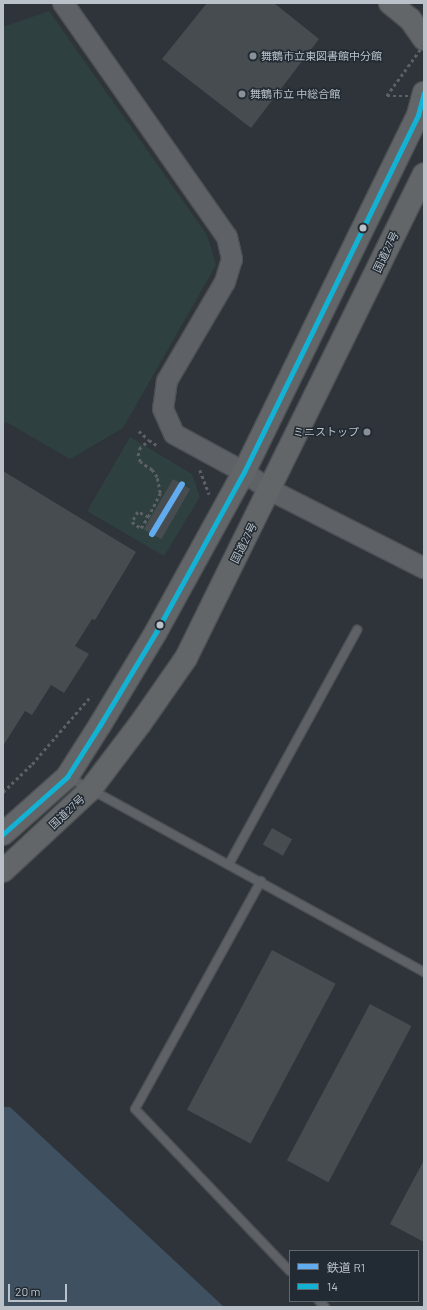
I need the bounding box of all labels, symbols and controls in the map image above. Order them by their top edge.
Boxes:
place label: 舞鶴市立東図書館中分館 [261,49,382,63]
marker: 舞鶴市立東図書館中分館 [248,51,258,61]
place label: 舞鶴市立 中総合館 [250,87,340,101]
marker: 舞鶴市立 中総合館 [237,89,247,99]
unlabelled marker [358,223,368,233]
street label: 国道27号 [370,229,402,275]
place label: ミニストップ [293,425,359,439]
marker: ミニストップ [362,427,372,437]
street label: 国道27号 [228,520,260,566]
unlabelled marker [155,620,165,630]
street label: 国道27号 [46,792,88,832]
legend [289,1250,419,1302]
text: 鉄道 R1 [327,1260,365,1274]
scale bar [10,1276,69,1302]
text: 14 [327,1279,338,1293]
text: 20 m [15,1284,41,1298]

